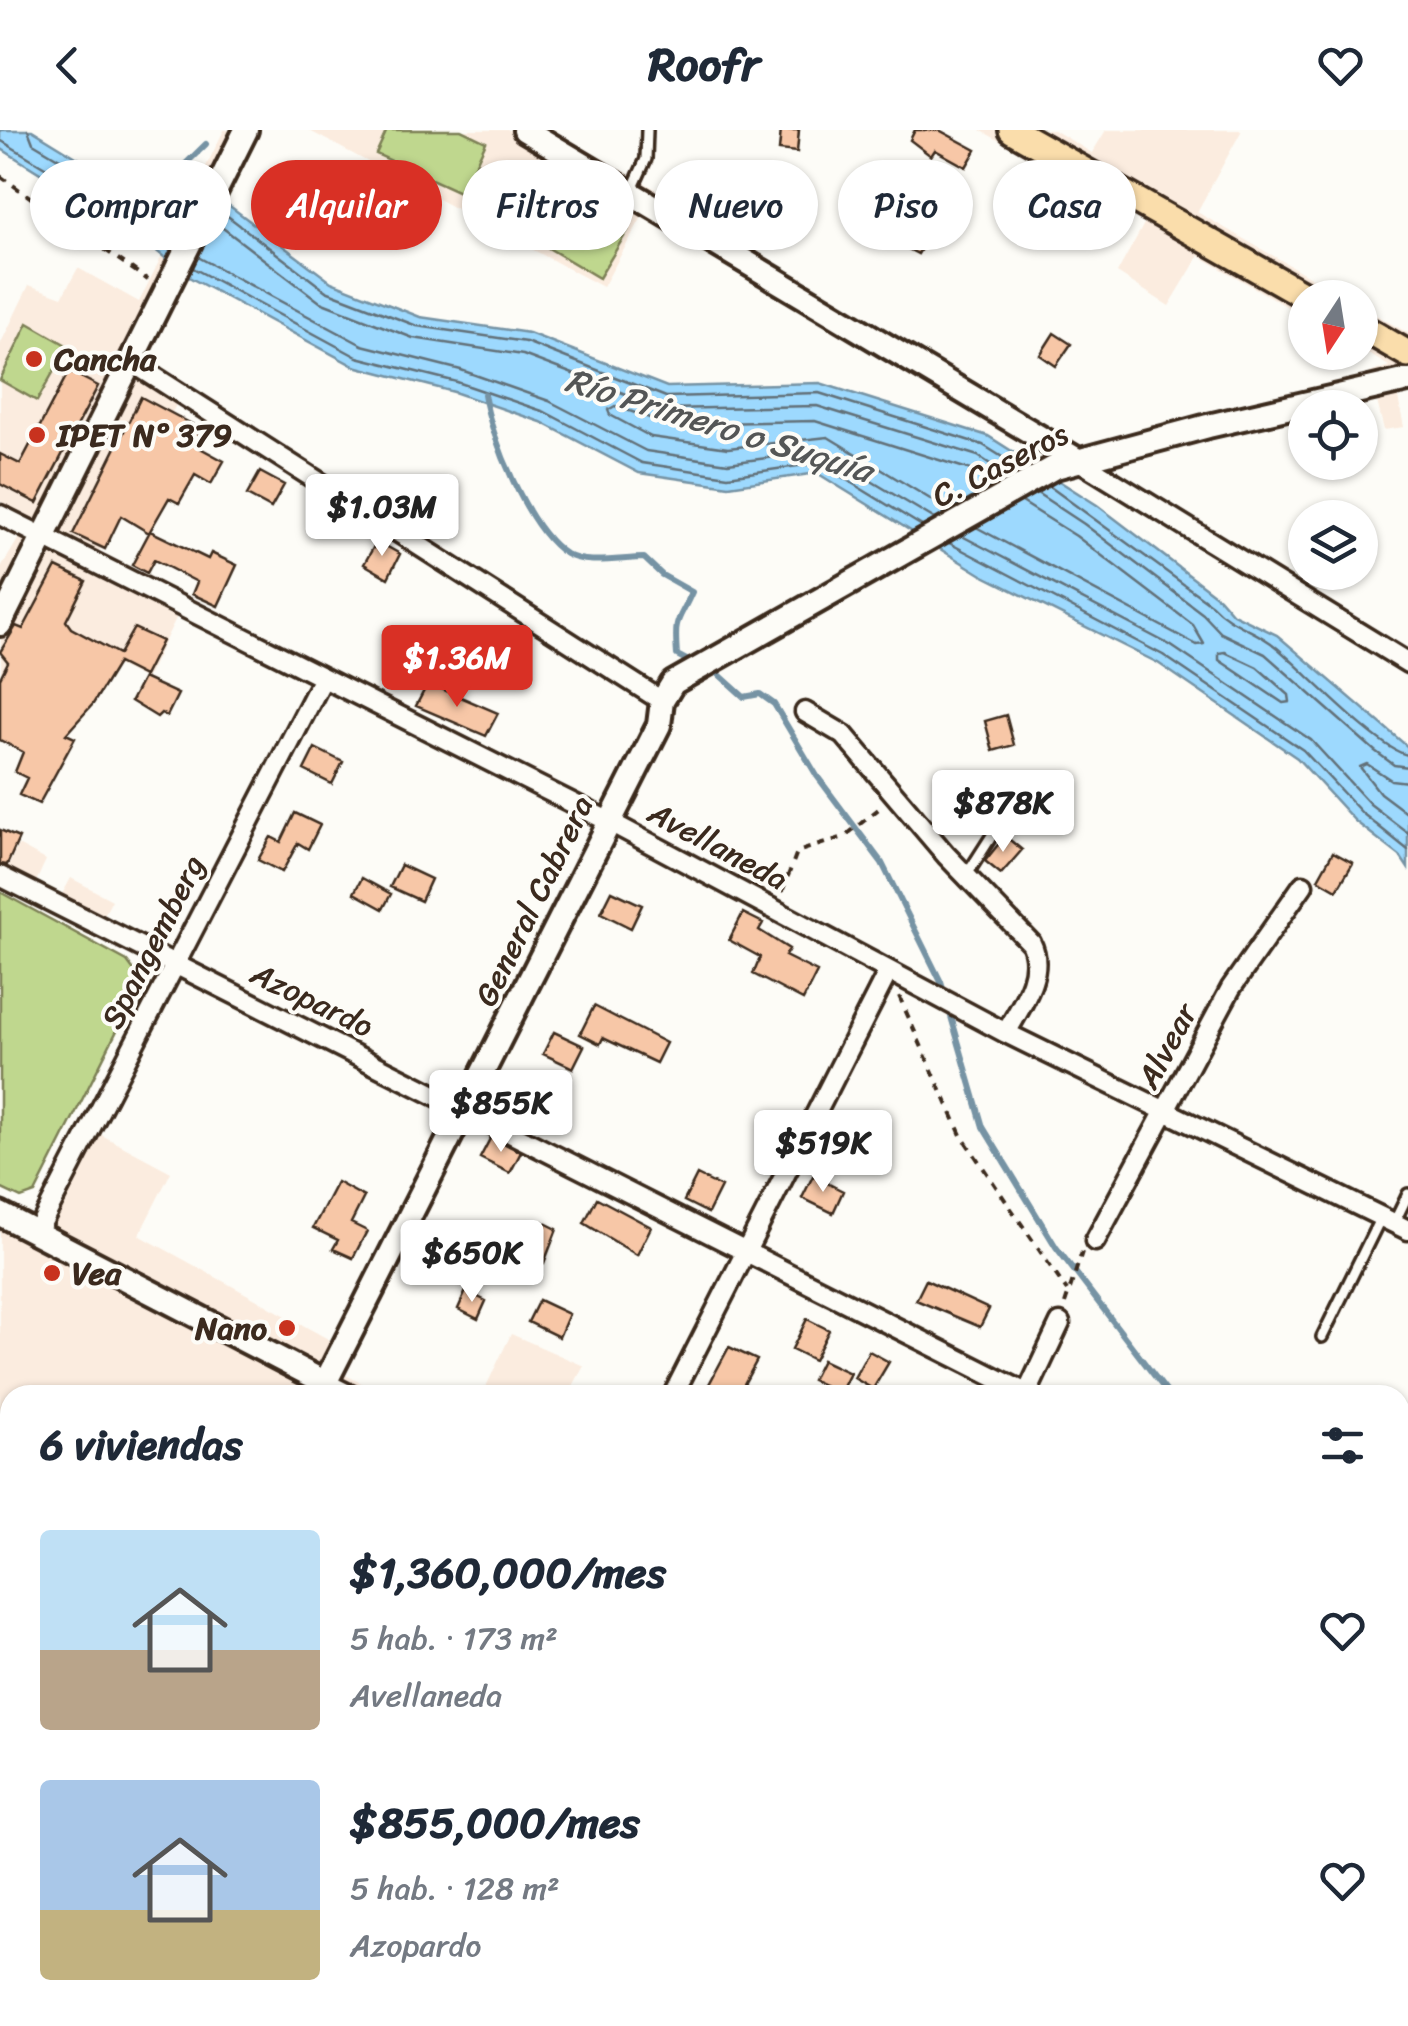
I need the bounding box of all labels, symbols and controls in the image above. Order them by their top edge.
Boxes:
text: Roofr [648,25,760,105]
icon: back [40,38,95,93]
icon: heart [1313,38,1368,93]
chip: Comprar [30,160,231,250]
chip: Alquilar [251,160,442,250]
chip: Filtros [462,160,634,250]
chip: Nuevo [654,160,818,250]
chip: Piso [838,160,973,250]
chip: Casa [993,160,1136,250]
north arrow [1288,280,1378,370]
map controls [1288,280,1378,590]
place label: Cancha [53,331,157,388]
marker: Cancha [23,348,45,370]
water label: Río Primero o Suquía [558,349,884,502]
button: locate [1288,390,1378,480]
street label: C. Caseros [921,406,1079,524]
place label: IPET N° 379 [55,407,232,464]
marker: IPET N° 379 [26,424,48,446]
pin: $1.03M [301,474,463,559]
text: $1.03M [328,478,436,535]
button: layers [1288,500,1378,590]
pin: $1.36M [376,625,538,710]
text: $1.36M [404,629,510,686]
pin: $878K [933,770,1073,855]
text: $878K [954,774,1052,831]
street label: Avellaneda [637,785,799,907]
street label: General Cabrera [458,786,610,1016]
street label: Spangemberg [85,845,221,1039]
street label: Azopardo [240,945,384,1054]
street label: Alvear [1120,991,1214,1100]
pin: $855K [431,1070,571,1155]
text: $855K [451,1074,551,1131]
pin: $519K [753,1110,893,1195]
text: $519K [776,1114,870,1171]
pin: $650K [402,1220,542,1305]
text: $650K [423,1224,521,1281]
place label: Vea [72,1245,122,1302]
marker: Vea [41,1262,63,1284]
place label: Nano [194,1300,268,1357]
marker: Nano [276,1317,298,1339]
text: 6 viviendas [40,1408,243,1482]
icon: filters [1315,1418,1370,1473]
text: $1,360,000/mes [350,1536,666,1610]
icon: home [120,1570,240,1690]
icon: heart [1315,1603,1370,1658]
text: 5 hab. · 173 m² [350,1610,558,1667]
text: Avellaneda [350,1667,502,1724]
text: $855,000/mes [350,1786,640,1860]
icon: home [120,1820,240,1940]
icon: heart [1315,1853,1370,1908]
text: 5 hab. · 128 m² [350,1860,560,1917]
text: Azopardo [350,1917,481,1974]

